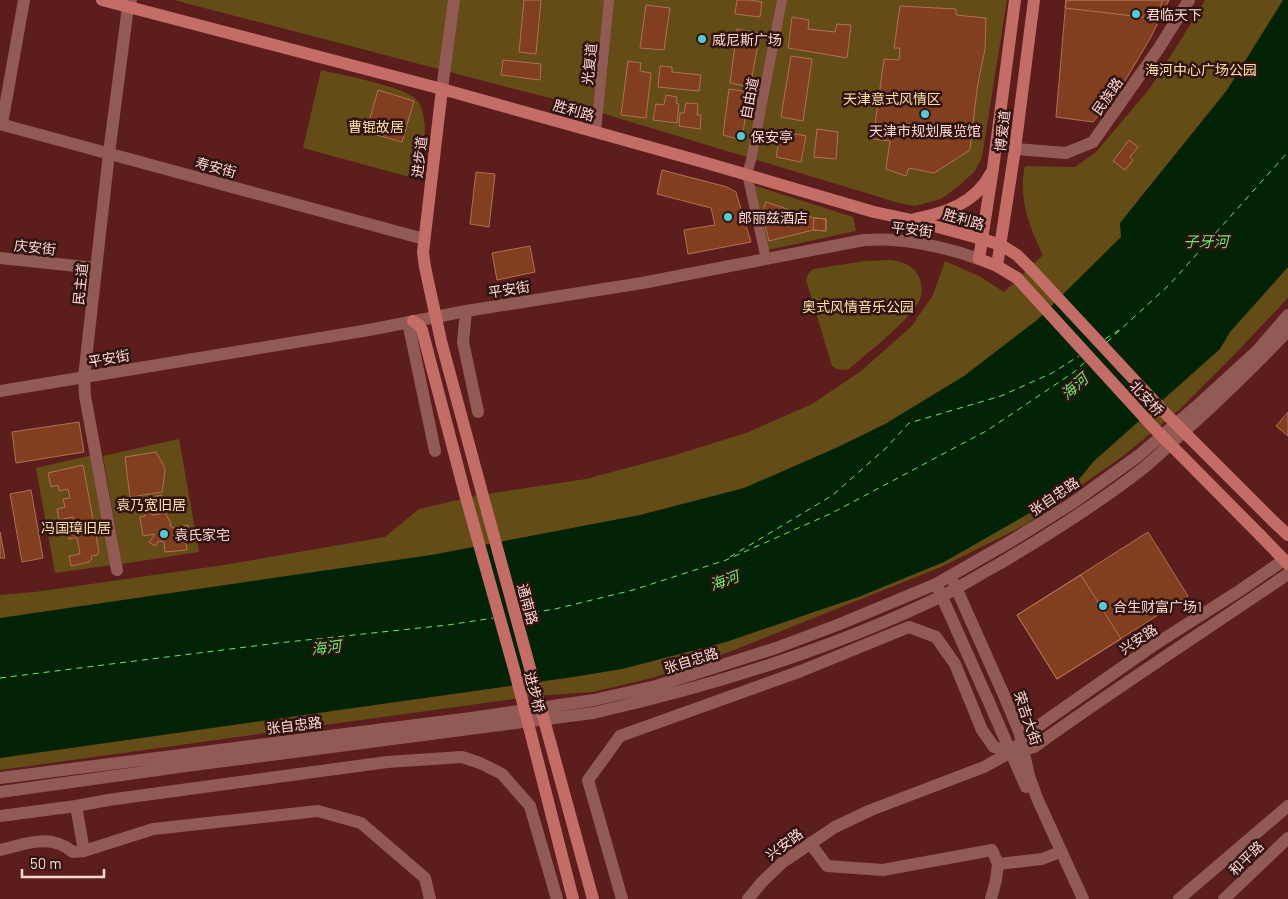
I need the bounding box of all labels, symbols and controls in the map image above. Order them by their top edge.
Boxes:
place label: 君临天下 [1146,6,1202,23]
marker: 君临天下 [1130,8,1142,20]
place label: 威尼斯广场 [712,31,782,48]
marker: 威尼斯广场 [696,33,708,45]
street label: 光复道 [578,42,600,86]
park label: 海河中心广场公园 [1145,61,1257,78]
street label: 民族路 [1088,74,1126,118]
street label: 自由道 [737,76,761,120]
park label: 天津意式风情区 [843,90,941,107]
street label: 胜利路 [551,96,597,124]
marker: 天津市规划展览馆 [919,108,931,120]
street label: 博爱道 [991,109,1013,153]
park label: 曹锟故居 [348,118,404,135]
place label: 天津市规划展览馆 [869,122,981,139]
place label: 保安亭 [751,128,793,145]
marker: 保安亭 [735,130,747,142]
street label: 进步道 [408,135,430,179]
street label: 寿安街 [194,153,238,181]
street label: 胜利路 [941,205,987,233]
place label: 郎丽兹酒店 [738,209,808,226]
marker: 郎丽兹酒店 [722,211,734,223]
street label: 平安街 [890,218,934,240]
water label: 子牙河 [1183,232,1231,250]
street label: 庆安街 [13,236,57,258]
street label: 民主道 [69,262,91,306]
street label: 平安街 [487,277,531,301]
park label: 奥式风情音乐公园 [802,298,914,315]
street label: 平安街 [87,346,131,370]
water label: 海河 [1057,367,1093,403]
street label: 北安桥 [1126,377,1168,419]
street label: 张自忠路 [1026,473,1082,519]
park label: 袁乃宽旧居 [116,496,186,513]
park label: 冯国璋旧居 [41,519,111,536]
place label: 袁氏家宅 [174,526,230,543]
marker: 袁氏家宅 [158,528,170,540]
water label: 海河 [707,565,744,594]
street label: 通南路 [514,582,542,626]
place label: 合生财富广场1 [1113,598,1202,615]
marker: 合生财富广场1 [1097,600,1109,612]
street label: 兴安路 [1116,620,1160,658]
water label: 海河 [310,636,345,658]
street label: 张自忠路 [662,644,720,676]
street label: 进步桥 [521,670,549,714]
street label: 荣吉大街 [1011,689,1045,747]
street label: 张自忠路 [265,713,323,737]
street label: 兴安路 [762,825,806,863]
street label: 和平路 [1225,837,1267,879]
scale bar [22,846,105,878]
text: 50 m [30,854,62,872]

